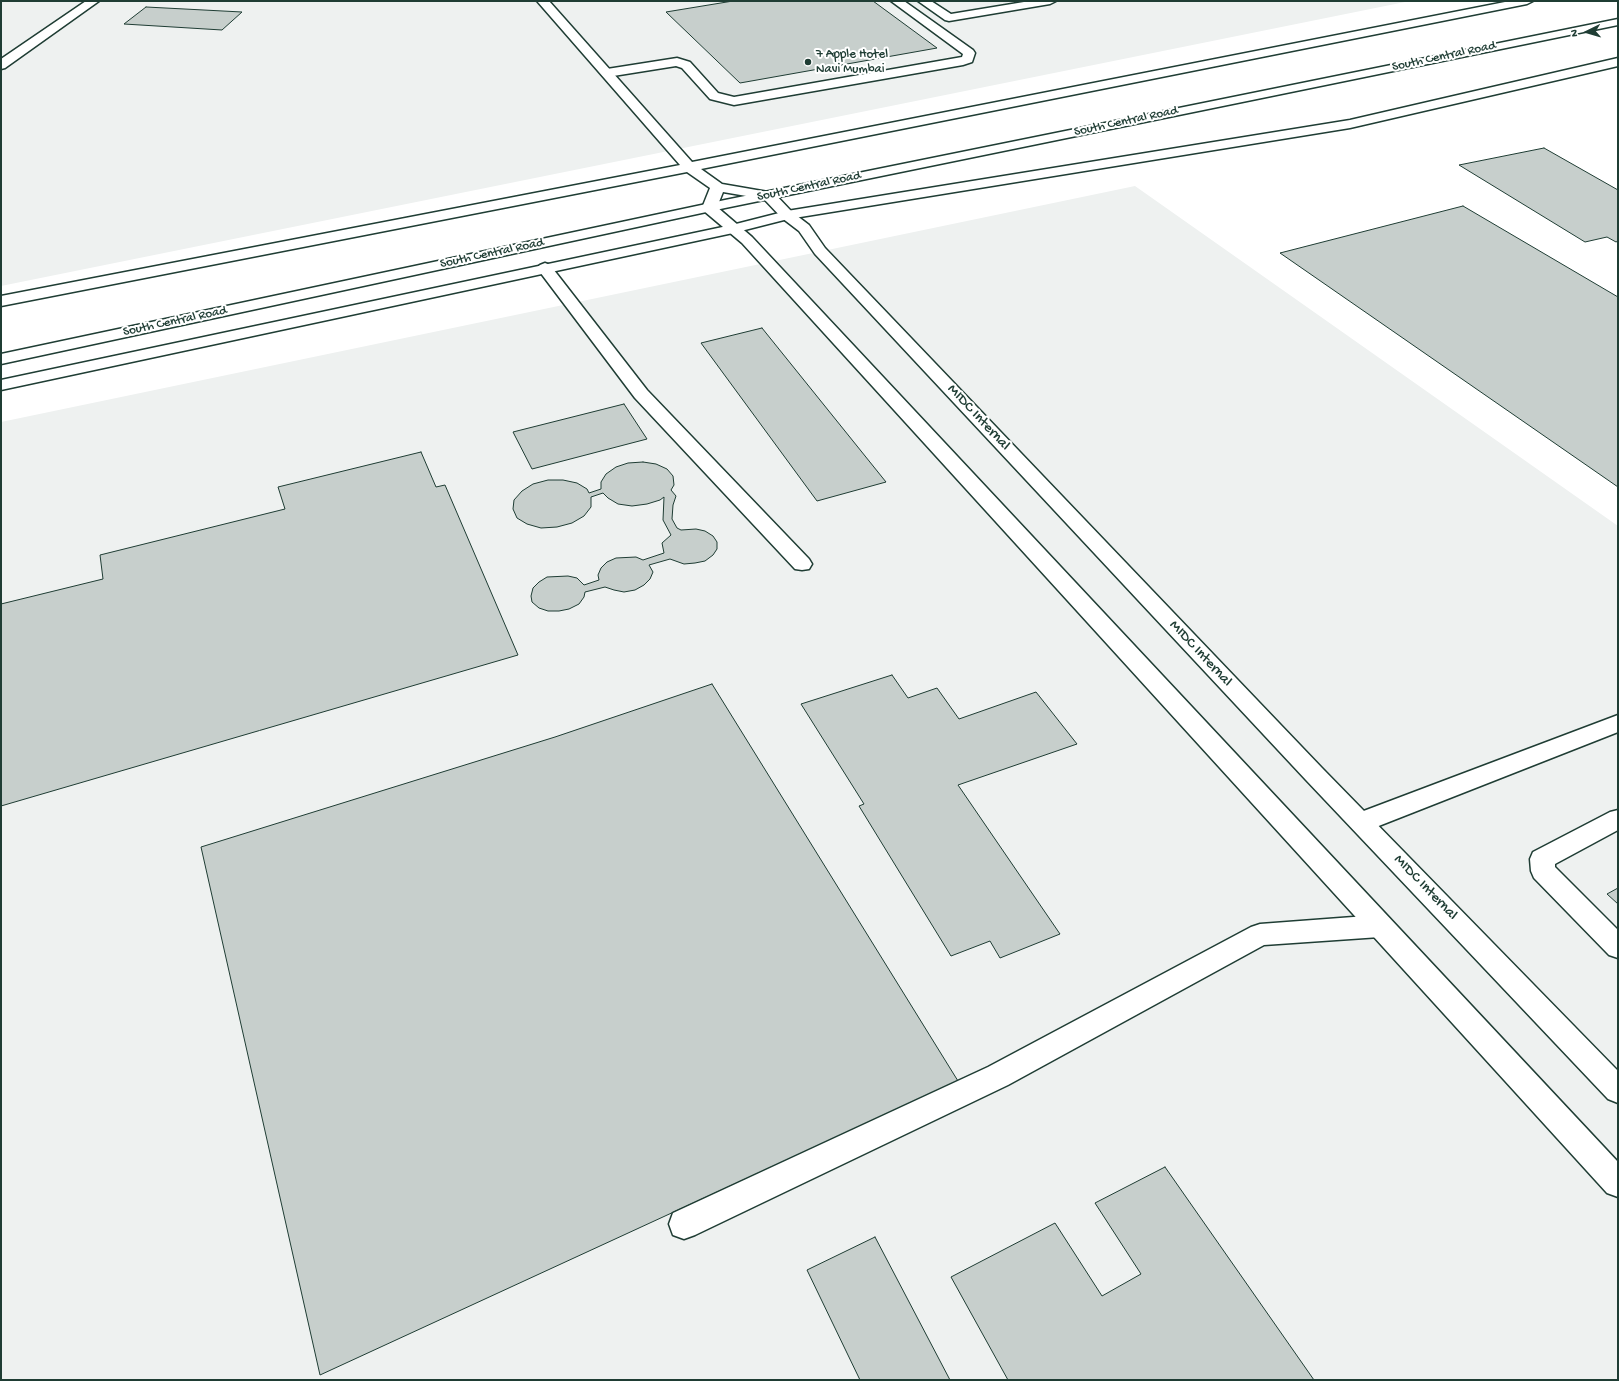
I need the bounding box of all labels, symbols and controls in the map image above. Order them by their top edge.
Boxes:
north arrow [1567,12,1607,52]
text: N [1569,29,1581,37]
street label: South Central Road [1391,38,1497,76]
place label: 7 Apple Hotel Navi Mumbai [816,47,888,78]
marker: 7 Apple Hotel Navi Mumbai [803,57,813,67]
street label: South Central Road [1073,103,1179,141]
street label: South Central Road [756,168,862,206]
street label: South Central Road [439,235,545,273]
street label: South Central Road [122,303,228,341]
street label: MIDC Internal [943,381,1013,455]
street label: MIDC Internal [1165,617,1235,691]
street label: MIDC Internal [1389,851,1461,925]

